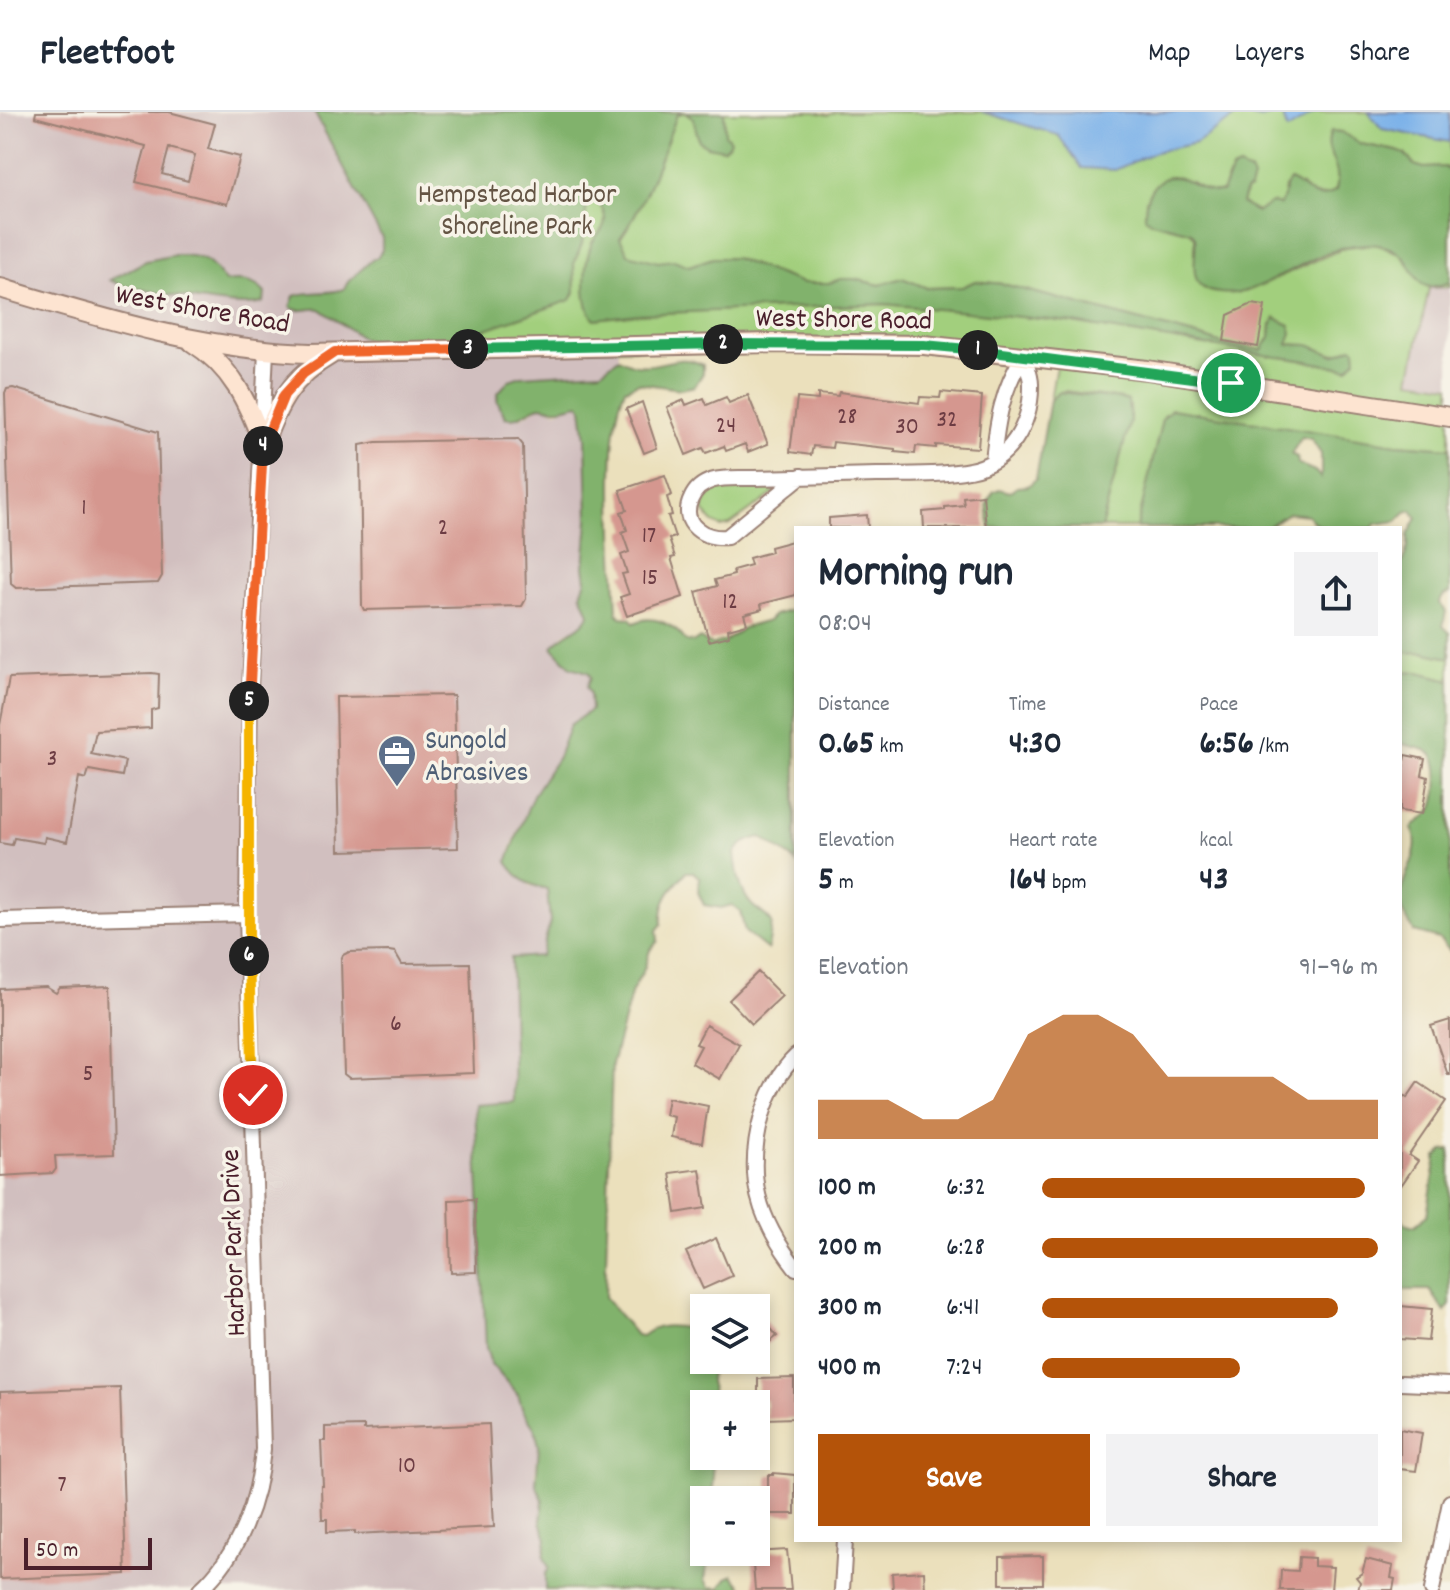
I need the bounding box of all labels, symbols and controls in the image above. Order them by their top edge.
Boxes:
text: Fleetfoot [40,28,175,83]
text: Map [1148,35,1191,75]
text: Layers [1235,35,1305,75]
text: Share [1349,35,1410,75]
park label: Hempstead Harbor Shoreline Park [418,177,617,249]
street label: West Shore Road [112,277,292,347]
street label: West Shore Road [756,300,932,344]
pin: 2 [703,324,743,364]
text: 2 [718,328,728,359]
pin: 3 [448,329,488,369]
pin: 1 [958,330,998,370]
text: 3 [463,333,473,364]
text: 1 [976,334,980,365]
pin [1197,349,1265,417]
icon: arrive [1209,361,1253,405]
house number: 28 [837,401,857,435]
house number: 32 [936,404,958,438]
house number: 24 [716,410,736,444]
house number: 30 [895,411,919,445]
pin: 4 [243,426,283,466]
text: 4 [258,430,268,461]
house number: 1 [81,492,87,526]
house number: 2 [438,512,448,546]
house number: 17 [642,520,656,554]
text: Morning run [818,544,1013,607]
button: share [1294,552,1378,636]
house number: 15 [642,562,658,596]
house number: 12 [722,586,738,620]
text: 08:04 [818,606,872,643]
pin: 5 [229,681,269,721]
text: 5 [244,685,254,716]
text: Distance [818,690,890,721]
text: Time [1009,690,1046,721]
text: Pace [1199,690,1238,721]
text: 0.65 [818,721,875,770]
text: 4:30 [1009,721,1062,770]
text: 6:56 [1199,721,1254,770]
place label: Sungold Abrasives [425,723,529,795]
text: km [875,732,904,763]
text: /km [1254,732,1290,763]
office icon: Sungold Abrasives [376,733,418,788]
house number: 3 [47,743,57,777]
text: Elevation [818,826,895,857]
text: Heart rate [1009,826,1098,857]
text: kcal [1199,826,1233,857]
text: 5 [818,857,834,906]
text: 164 [1009,857,1047,906]
text: 43 [1199,857,1229,906]
text: m [834,868,854,899]
text: bpm [1047,868,1087,899]
pin: 6 [229,936,269,976]
text: 6 [244,940,254,971]
text: Elevation [818,950,908,987]
text: 91–96 m [1299,950,1378,987]
house number: 6 [390,1008,402,1042]
house number: 5 [82,1058,94,1092]
pin [219,1061,287,1129]
icon: check [231,1073,275,1117]
street label: Harbor Park Drive [213,1149,259,1337]
text: 100 m [818,1170,876,1207]
text: 6:32 [946,1170,986,1207]
text: 200 m [818,1230,882,1267]
text: 6:28 [946,1230,985,1267]
text: 300 m [818,1290,882,1327]
text: 6:41 [946,1290,980,1327]
map controls [690,1294,770,1566]
button: layers [690,1294,770,1374]
text: 400 m [818,1350,881,1387]
text: 7:24 [946,1350,982,1387]
button: + [690,1390,770,1470]
button: Save [818,1434,1090,1526]
button: Share [1106,1434,1378,1526]
house number: 10 [398,1450,416,1484]
house number: 7 [57,1469,67,1503]
button: − [690,1486,770,1566]
scale bar [24,1534,152,1570]
text: 50 m [36,1536,78,1567]

